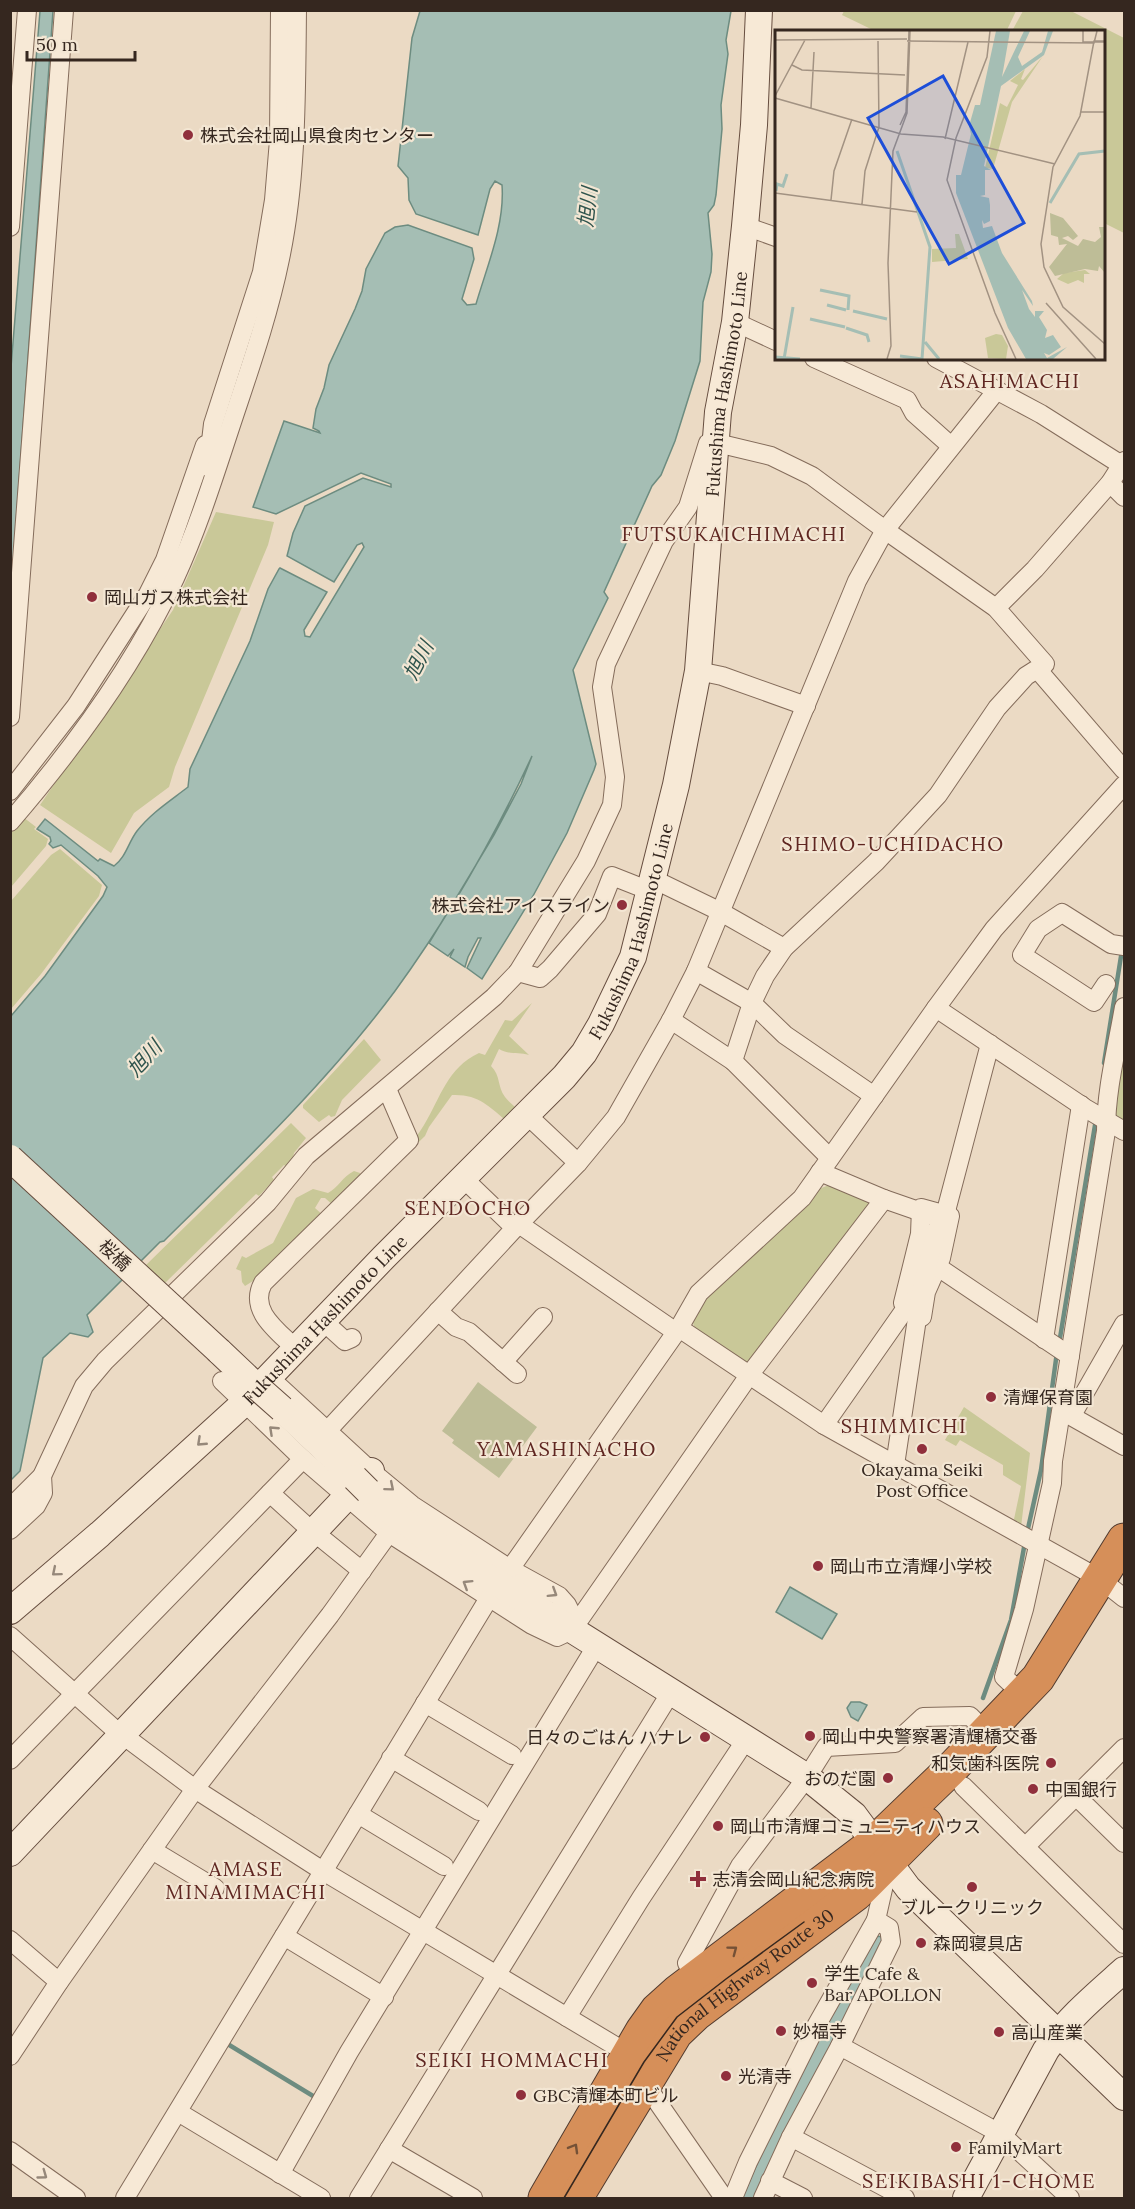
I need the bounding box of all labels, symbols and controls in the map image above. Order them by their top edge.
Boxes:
scale bar [27,24,135,62]
inset map [775,30,1105,360]
text: 50 m [36,33,78,56]
place label: 株式会社岡山県食肉センター [200,124,434,147]
marker: 株式会社岡山県食肉センター [181,128,195,142]
water label: 旭川 [572,184,602,228]
street label: Fukushima Hashimoto Line [700,270,752,498]
district label: ASAHIMACHI [939,368,1080,393]
district label: FUTSUKAICHIMACHI [621,521,847,546]
place label: 岡山ガス株式会社 [104,586,248,609]
marker: 岡山ガス株式会社 [85,590,99,604]
water label: 旭川 [398,635,439,683]
street label: Fukushima Hashimoto Line [583,820,678,1043]
district label: SHIMO-UCHIDACHO [781,831,1005,856]
place label: 株式会社アイスライン [431,894,610,917]
marker: 株式会社アイスライン [615,898,629,912]
water label: 旭川 [121,1033,168,1081]
district label: SENDOCHO [404,1195,532,1220]
street label: Fukushima Hashimoto Line [237,1229,412,1409]
street label: 桜橋 [94,1234,136,1276]
place label: 清輝保育園 [1003,1386,1093,1409]
marker: 清輝保育園 [984,1390,998,1404]
district label: SHIMMICHI [841,1413,967,1438]
one-way arrow [270,1426,280,1437]
one-way arrow [197,1435,208,1446]
district label: YAMASHINACHO [476,1436,657,1461]
marker: Okayama Seiki Post Office [915,1442,929,1456]
place label: Okayama Seiki Post Office [861,1458,983,1502]
one-way arrow [383,1480,394,1491]
place label: 岡山市立清輝小学校 [830,1555,992,1578]
marker: 岡山市立清輝小学校 [811,1559,825,1573]
one-way arrow [52,1565,63,1576]
one-way arrow [463,1580,473,1592]
one-way arrow [547,1586,557,1598]
place label: 岡山中央警察署清輝橋交番 [822,1725,1038,1748]
place label: 日々のごはん ハナレ [526,1726,693,1749]
marker: 岡山中央警察署清輝橋交番 [803,1729,817,1743]
marker: 日々のごはん ハナレ [698,1730,712,1744]
place label: 和気歯科医院 [931,1752,1039,1775]
marker: 和気歯科医院 [1044,1756,1058,1770]
place label: おのだ園 [804,1767,876,1790]
marker: おのだ園 [881,1771,895,1785]
place label: 中国銀行 [1045,1778,1117,1801]
marker: 中国銀行 [1026,1782,1040,1796]
place label: 岡山市清輝コミュニティハウス [730,1815,981,1838]
marker: 岡山市清輝コミュニティハウス [711,1819,725,1833]
district label: AMASE MINAMIMACHI [165,1856,327,1904]
place label: 志清会岡山紀念病院 [712,1868,874,1891]
marker: 志清会岡山紀念病院 [689,1870,707,1888]
marker: ブルークリニック [965,1880,979,1894]
place label: ブルークリニック [900,1896,1044,1919]
street label: National Highway Route 30 [650,1903,839,2065]
place label: 森岡寝具店 [933,1932,1023,1955]
marker: 森岡寝具店 [914,1936,928,1950]
one-way arrow [726,1946,737,1957]
place label: 学生 Cafe & Bar APOLLON [824,1962,942,2006]
marker: 学生 Cafe & Bar APOLLON [805,1976,819,1990]
place label: 妙福寺 [793,2020,847,2043]
place label: 高山産業 [1011,2021,1083,2044]
marker: 妙福寺 [774,2024,788,2038]
marker: 高山産業 [992,2025,1006,2039]
district label: SEIKI HOMMACHI [415,2047,609,2072]
place label: 光清寺 [738,2065,792,2088]
marker: 光清寺 [719,2069,733,2083]
place label: GBC清輝本町ビル [533,2084,678,2107]
marker: GBC清輝本町ビル [514,2088,528,2102]
place label: FamilyMart [968,2136,1062,2159]
marker: FamilyMart [949,2140,963,2154]
one-way arrow [567,2144,578,2154]
one-way arrow [37,2168,48,2179]
district label: SEIKIBASHI 1-CHOME [862,2168,1096,2193]

